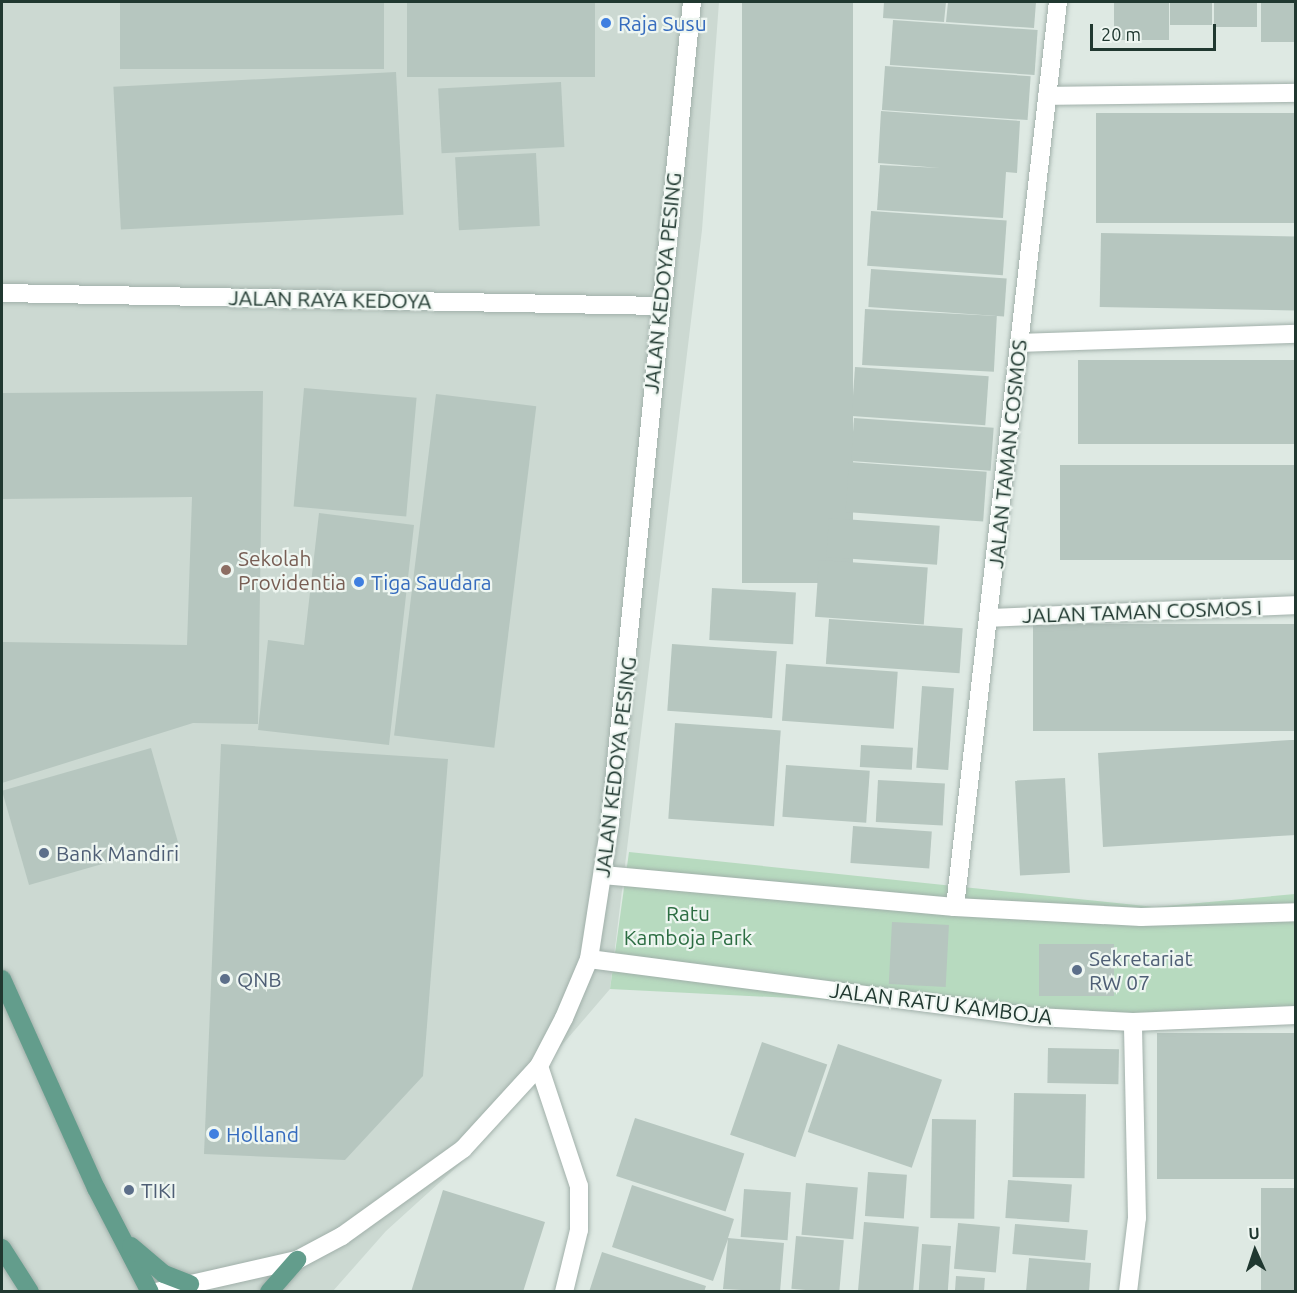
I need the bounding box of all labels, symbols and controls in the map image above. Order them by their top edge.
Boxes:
place label: Raja Susu [618,10,707,36]
scale bar [1093,12,1219,50]
marker: Raja Susu [599,16,613,30]
text: 20 m [1101,24,1141,44]
street label: JALAN KEDOYA PESING [638,171,686,395]
street label: JALAN RAYA KEDOYA [228,285,432,313]
street label: JALAN TAMAN COSMOS [982,338,1032,570]
place label: Sekolah Providentia [238,545,346,595]
marker: Sekolah Providentia [219,563,233,577]
place label: Tiga Saudara [371,569,492,595]
marker: Tiga Saudara [352,575,366,589]
street label: JALAN TAMAN COSMOS I [1022,594,1262,628]
street label: JALAN KEDOYA PESING [589,655,641,879]
place label: Bank Mandiri [56,840,179,866]
marker: Bank Mandiri [37,846,51,860]
park label: Ratu Kamboja Park [624,900,752,950]
place label: Sekretariat RW 07 [1089,945,1193,995]
marker: Sekretariat RW 07 [1070,963,1084,977]
place label: QNB [237,966,282,992]
marker: QNB [218,972,232,986]
street label: JALAN RATU KAMBOJA [828,977,1054,1029]
place label: Holland [226,1121,299,1147]
marker: Holland [207,1127,221,1141]
place label: TIKI [141,1177,176,1203]
marker: TIKI [122,1183,136,1197]
north arrow [1225,1221,1285,1281]
text: U [1248,1224,1260,1242]

